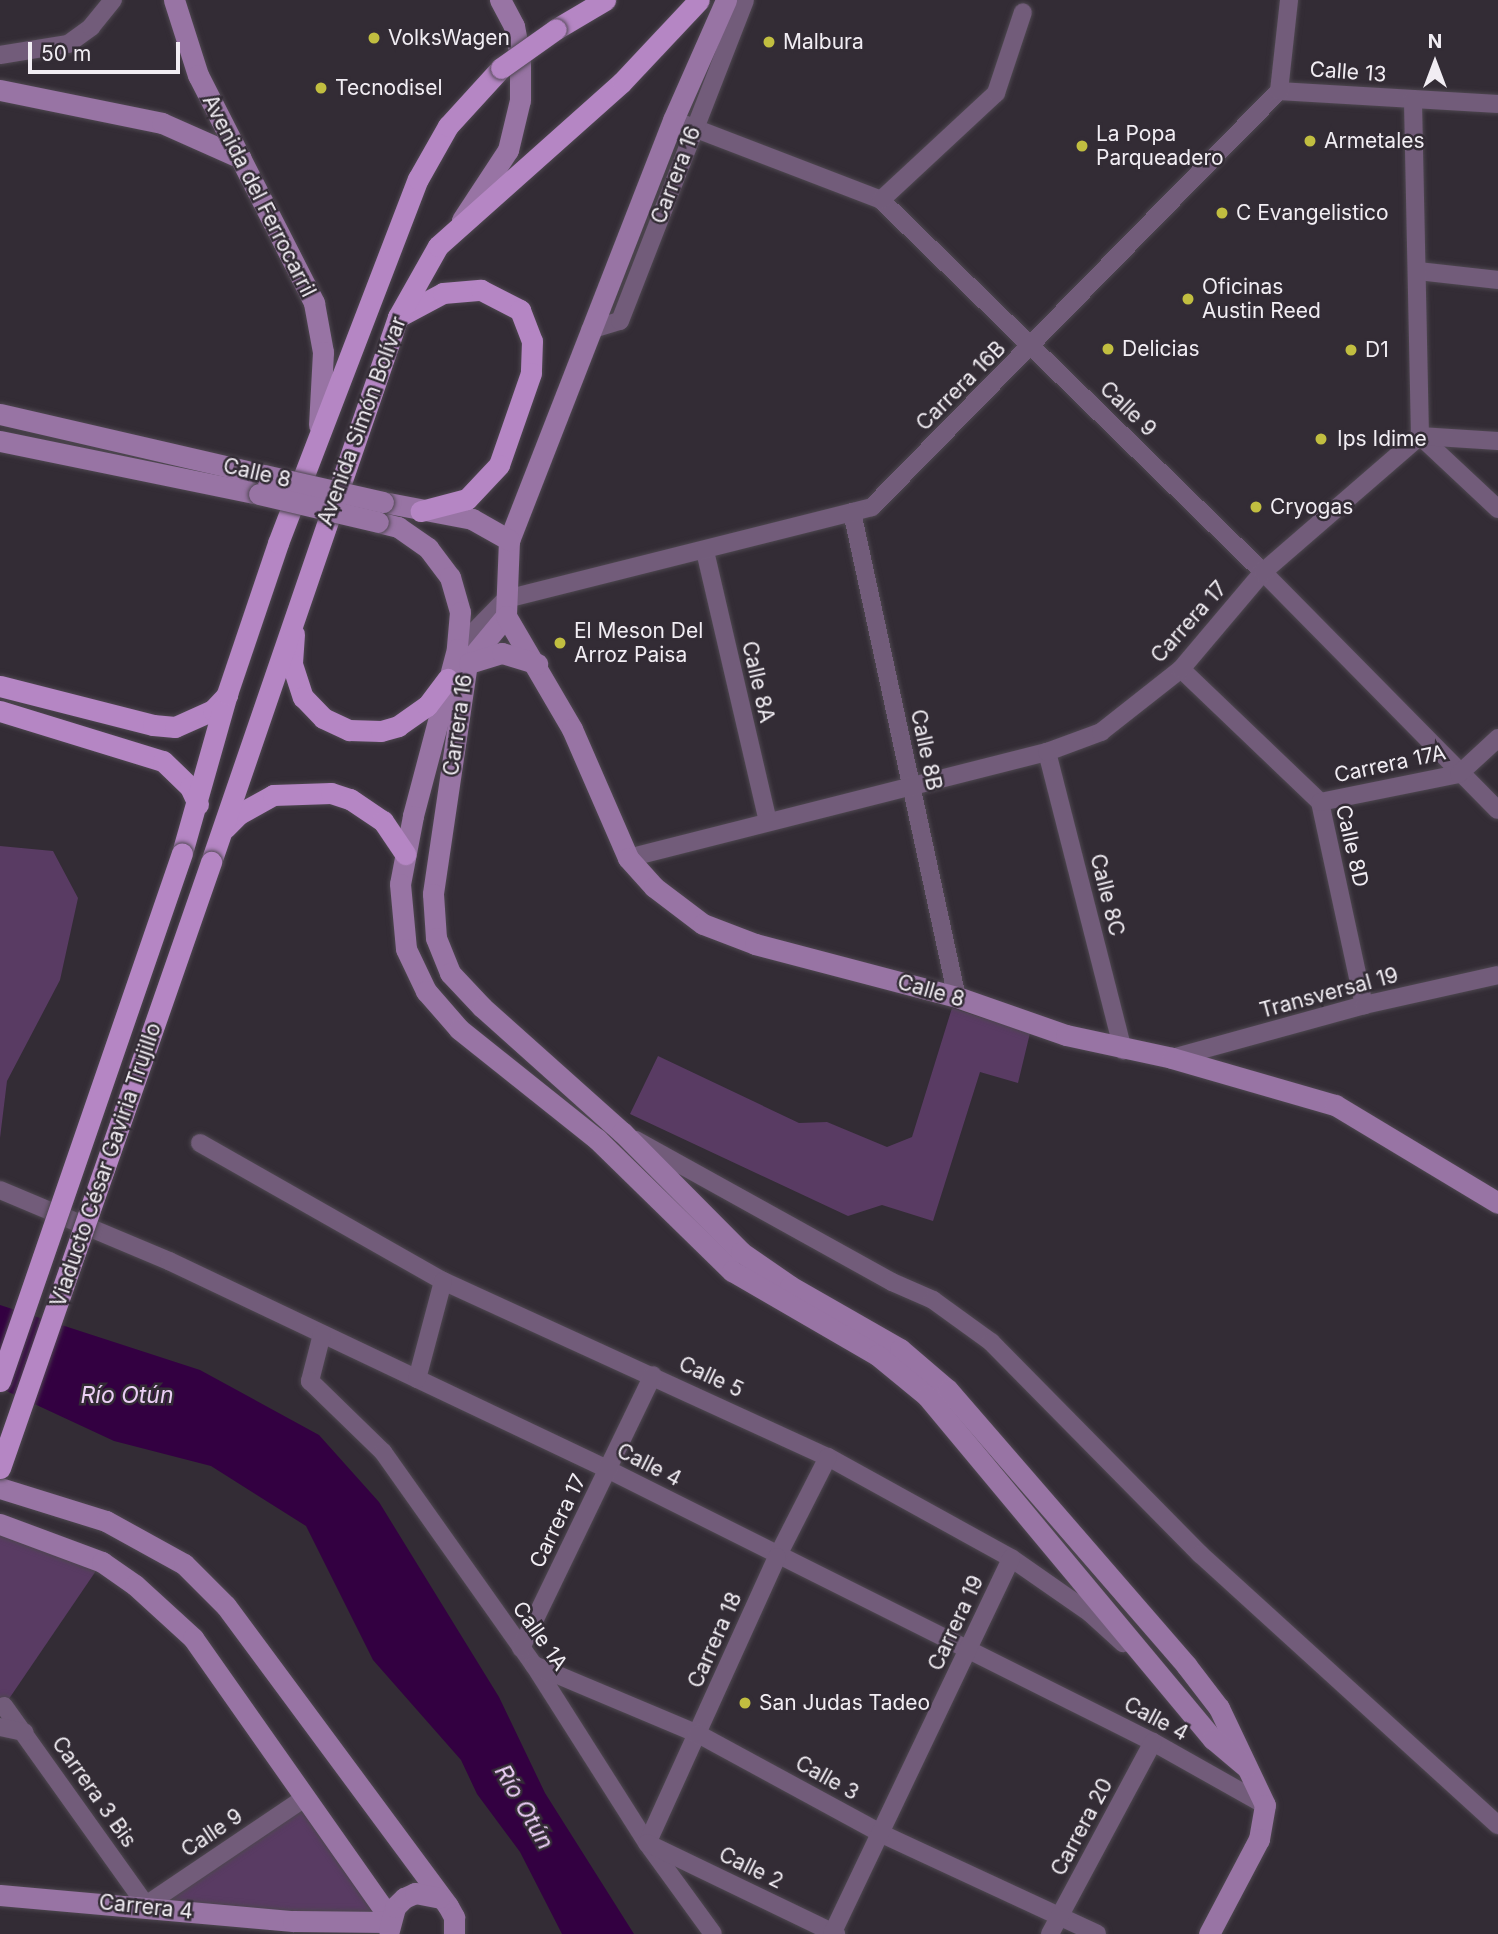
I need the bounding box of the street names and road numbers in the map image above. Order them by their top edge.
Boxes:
street label: Calle 13 [1309,57,1387,87]
street label: Avenida del Ferrocarril [197,91,321,301]
street label: Carrera 16 [646,123,706,227]
street label: Avenida Simón Bolívar [312,313,412,529]
street label: Carrera 16B [911,336,1011,436]
street label: Calle 9 [1095,376,1161,442]
street label: Calle 8 [221,453,293,493]
street label: Carrera 17 [1146,576,1232,668]
street label: Calle 8A [736,639,780,725]
street label: Carrera 16 [438,673,478,777]
street label: Calle 8B [905,707,947,793]
street label: Carrera 17A [1332,740,1448,788]
street label: Calle 8D [1330,802,1374,890]
street label: Calle 8C [1085,851,1129,939]
street label: Transversal 19 [1257,962,1401,1024]
street label: Calle 8 [895,969,967,1013]
street label: Viaducto César Gaviria Trujillo [45,1020,167,1310]
street label: Calle 5 [675,1351,747,1403]
street label: Calle 4 [613,1438,685,1492]
street label: Carrera 17 [524,1470,592,1572]
street label: Carrera 19 [923,1571,989,1675]
street label: Carrera 18 [683,1588,747,1692]
street label: Calle 1A [507,1597,573,1675]
street label: Calle 4 [1120,1692,1192,1746]
street label: Carrera 3 Bis [47,1732,141,1852]
street label: Calle 3 [791,1750,863,1806]
street label: Carrera 20 [1046,1774,1118,1880]
street label: Calle 9 [177,1803,247,1863]
street label: Calle 2 [715,1842,787,1894]
street label: Carrera 4 [98,1890,194,1924]

